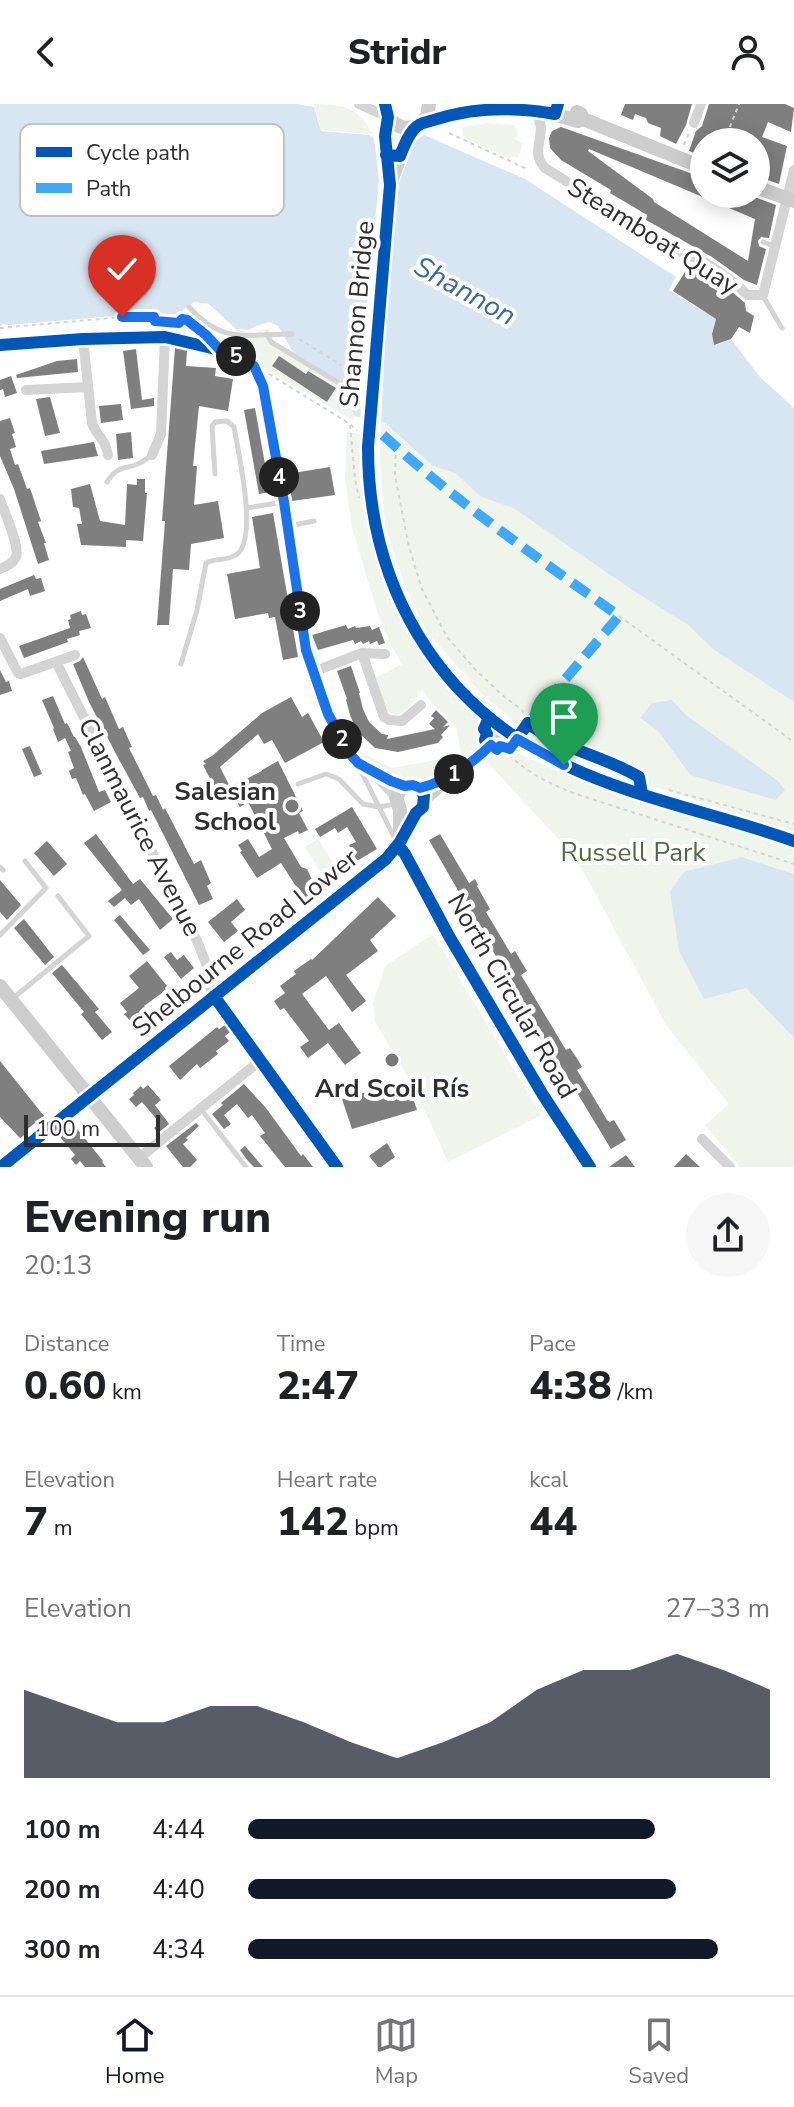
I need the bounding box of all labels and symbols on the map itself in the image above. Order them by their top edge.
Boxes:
legend [20,124,284,216]
text: Cycle path [86,138,190,168]
street label: Steamboat Quay [561,169,746,303]
text: Path [86,174,131,204]
street label: Shannon Bridge [331,219,383,409]
pin [88,235,156,317]
water label: Shannon [407,247,523,335]
pin: 5 [216,336,256,376]
pin: 4 [259,457,299,497]
pin: 3 [280,591,320,631]
pin [530,683,598,765]
street label: Clanmaurice Avenue [70,712,210,942]
pin: 2 [322,719,362,759]
pin: 1 [434,754,474,794]
place label: Salesian School [174,774,277,839]
marker: Salesian School [283,797,301,815]
park label: Russell Park [561,835,706,870]
street label: Shelbourne Road Lower [125,840,366,1045]
street label: North Circular Road [439,887,585,1105]
marker: Ard Scoil Rís [383,1051,401,1069]
place label: Ard Scoil Rís [315,1071,469,1106]
scale bar [24,1111,160,1147]

